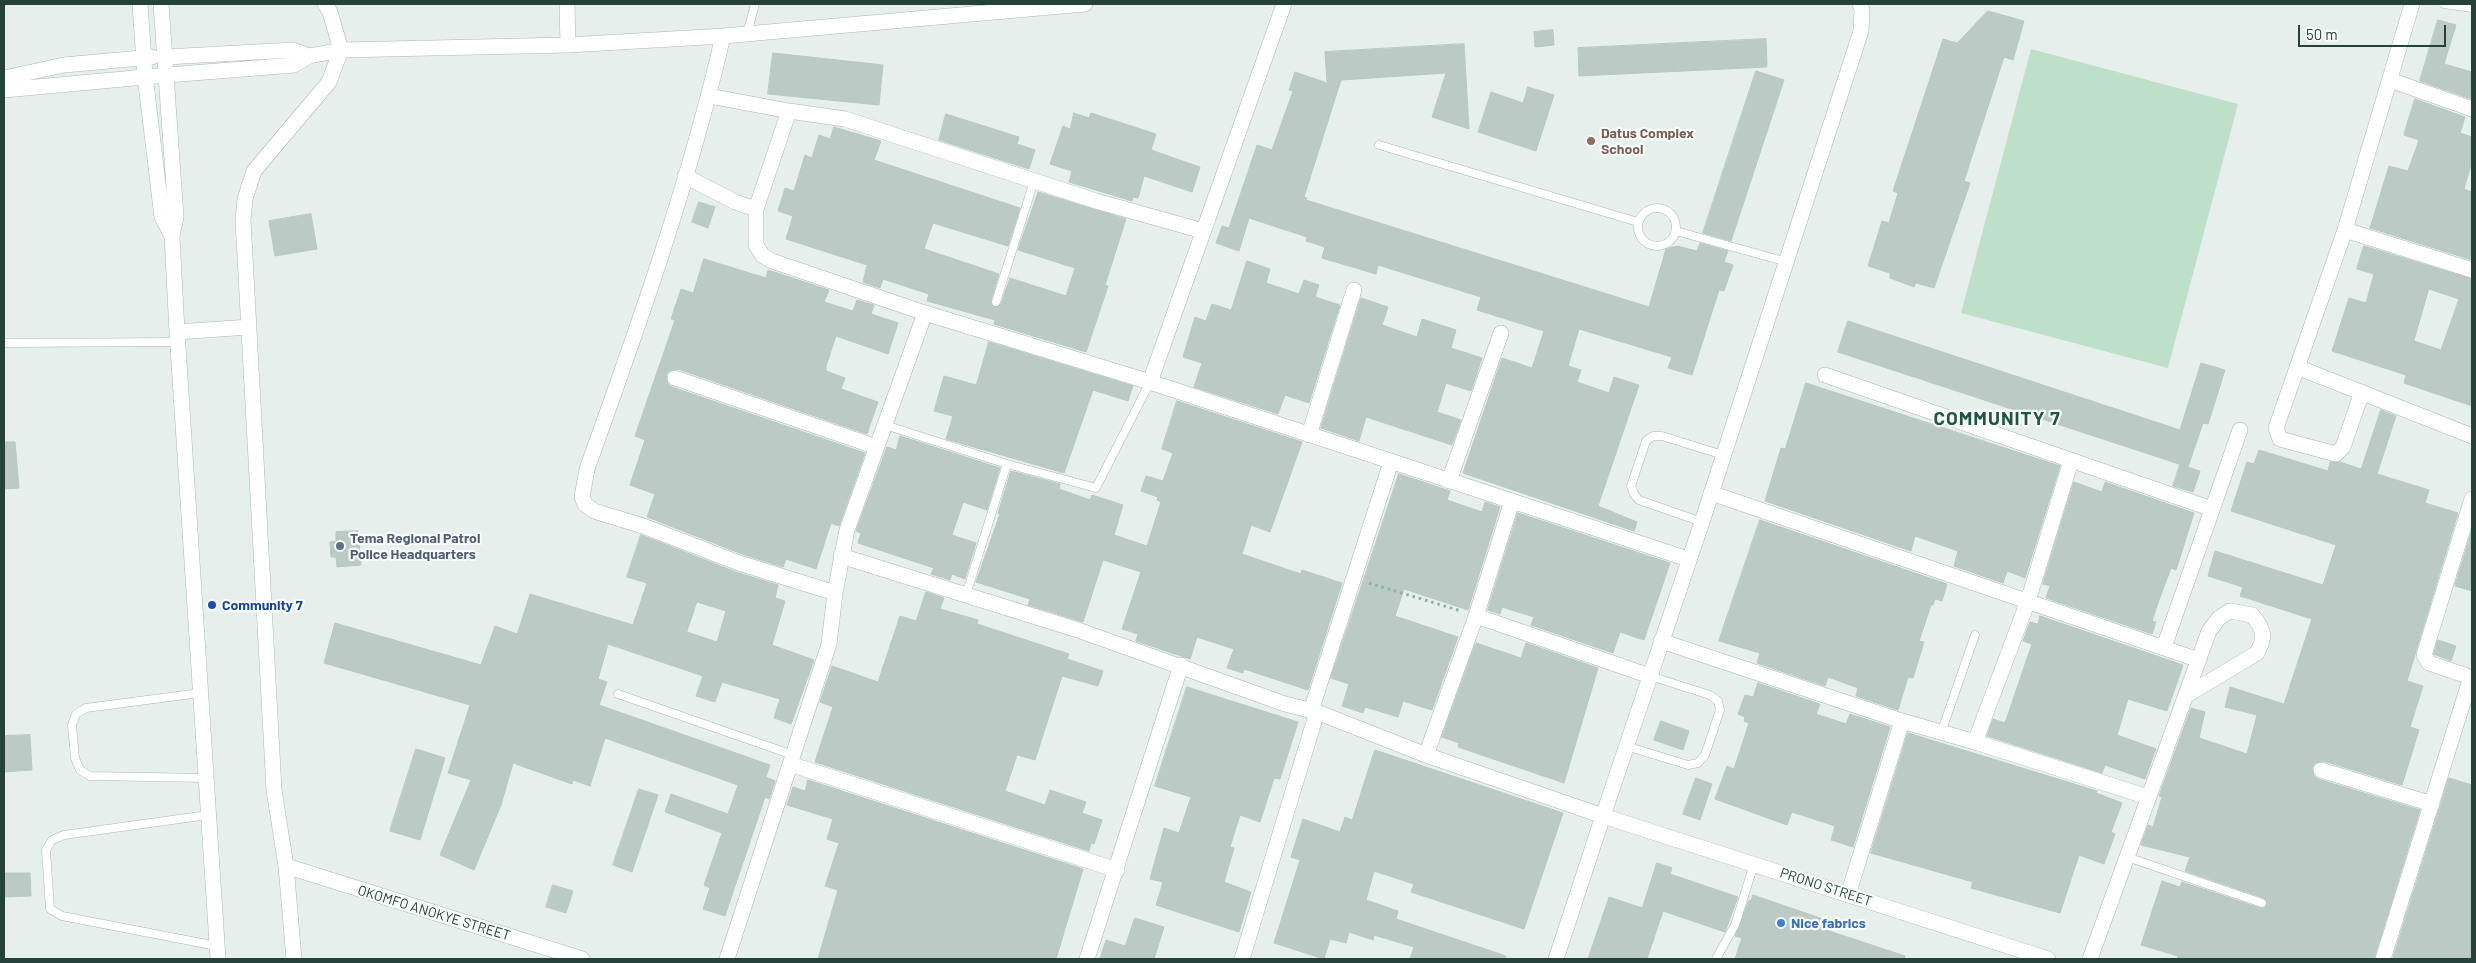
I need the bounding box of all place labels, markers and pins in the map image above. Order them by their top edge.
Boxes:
place label: Datus Complex School [1601,125,1694,158]
marker: Datus Complex School [1585,135,1597,147]
place label: Tema Regional Patrol Police Headquarters [350,530,480,562]
marker: Tema Regional Patrol Police Headquarters [334,540,346,552]
place label: Community 7 [222,597,303,613]
marker: Community 7 [206,599,218,611]
place label: Nice fabrics [1791,915,1866,931]
marker: Nice fabrics [1775,917,1787,929]

